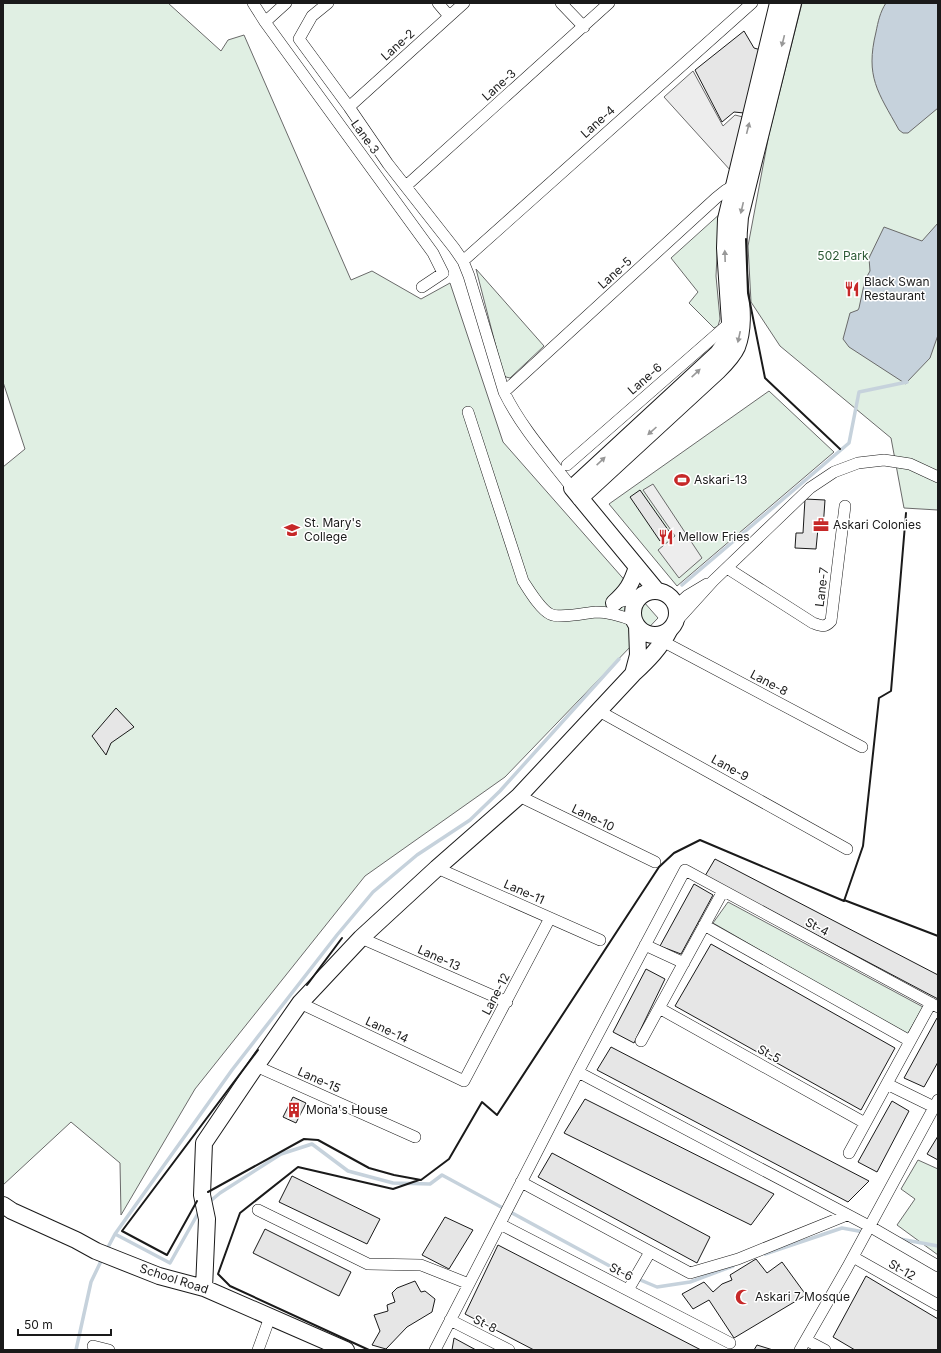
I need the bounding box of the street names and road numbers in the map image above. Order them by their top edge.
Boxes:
street label: Lane-2 [378,26,418,64]
street label: Lane-3 [479,66,519,104]
street label: Lane-4 [577,102,618,141]
street label: Lane 3 [348,117,383,157]
street label: Lane-5 [595,254,635,292]
street label: Lane-6 [624,360,665,398]
street label: Lane-7 [812,566,831,608]
street label: Lane-8 [748,666,791,699]
street label: Lane-9 [709,751,752,784]
street label: Lane-10 [569,801,617,834]
street label: Lane-11 [502,876,547,907]
street label: St-4 [803,914,832,939]
street label: Lane-13 [415,941,463,974]
street label: Lane-12 [478,970,513,1017]
street label: Lane-14 [363,1013,411,1046]
street label: St-5 [755,1041,783,1066]
street label: Lane-15 [295,1063,343,1096]
street label: St-12 [886,1256,919,1283]
street label: St-6 [607,1259,635,1284]
street label: School Road [138,1260,210,1297]
street label: St-8 [471,1311,499,1336]

